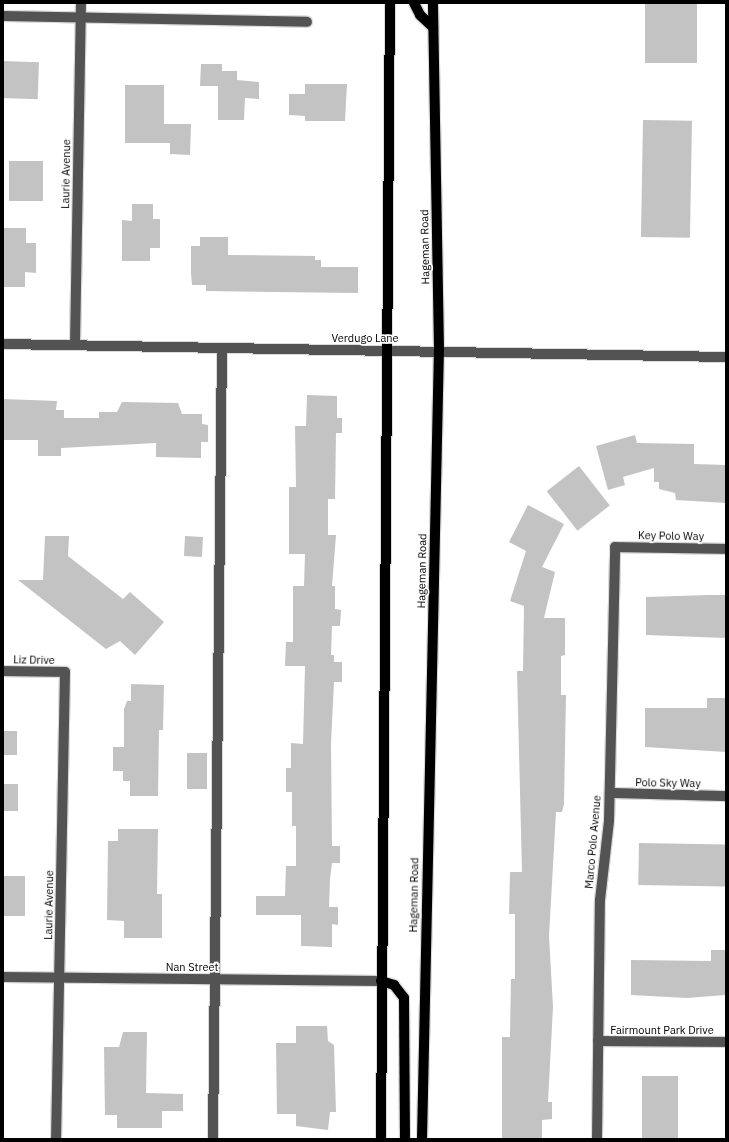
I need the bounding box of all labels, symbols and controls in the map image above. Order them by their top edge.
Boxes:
street label: Laurie Avenue [59,139,73,209]
street label: Hageman Road [418,209,432,285]
street label: Verdugo Lane [331,331,399,345]
street label: Key Polo Way [638,529,704,543]
street label: Hageman Road [415,533,429,609]
street label: Liz Drive [13,653,55,667]
street label: Polo Sky Way [635,776,701,790]
street label: Marco Polo Avenue [582,795,604,889]
street label: Hageman Road [407,857,421,933]
street label: Laurie Avenue [42,870,56,940]
street label: Nan Street [166,960,218,974]
street label: Fairmount Park Drive [610,1023,714,1037]

